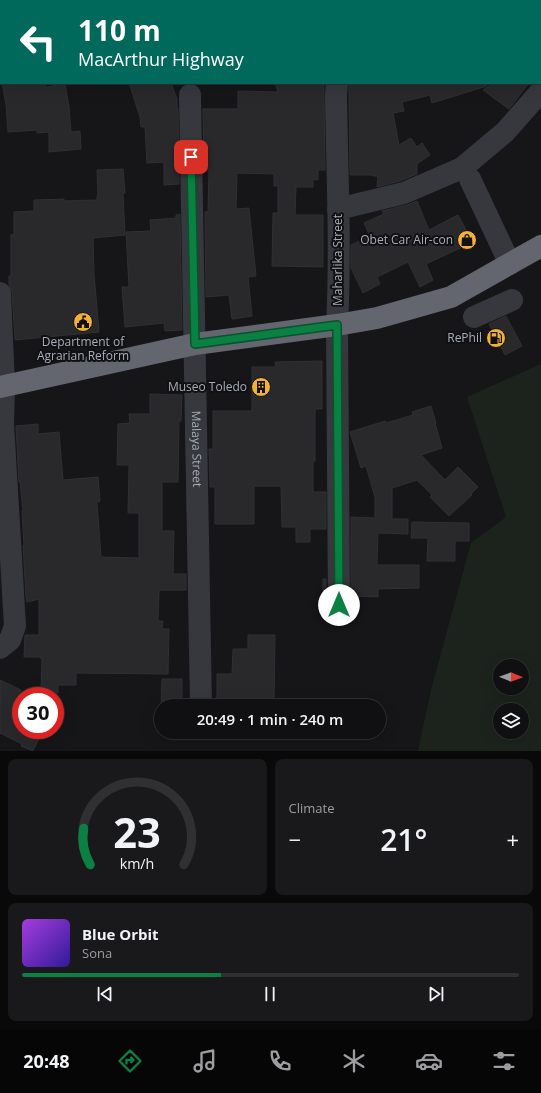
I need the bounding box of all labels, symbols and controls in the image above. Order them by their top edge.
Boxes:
text: 110 m [78,11,161,49]
icon: left [12,16,64,68]
text: MacArthur Highway [78,47,244,71]
pin [174,140,208,174]
icon: arrive [180,146,202,168]
street label: Maharlika Street [329,214,346,306]
shop icon: Obet Car Air-con [456,229,478,251]
place label: Obet Car Air-con [360,231,453,248]
public building icon: Department of Agrarian Reform [72,311,94,333]
fuel station icon: RePhil [485,327,507,349]
place label: RePhil [447,329,482,346]
place label: Department of Agrarian Reform [37,333,129,364]
building icon: Museo Toledo [250,376,272,398]
place label: Museo Toledo [168,378,247,395]
street label: Malaya Street [188,411,206,487]
position arrow [318,584,360,626]
north arrow [493,659,529,695]
map controls [493,659,529,739]
speed limit sign: 30 [12,687,64,739]
button: layers [493,703,529,739]
text: 20:49 · 1 min · 240 m [197,709,343,729]
text: Climate [289,799,334,817]
text: 23 [113,804,161,860]
text: 21° [380,819,427,860]
text: − [289,824,301,854]
text: + [506,824,519,854]
text: km/h [120,854,155,873]
text: Blue Orbit [82,924,159,944]
text: Sona [82,944,112,962]
icon: previous [94,983,116,1005]
icon: pause [259,983,281,1005]
icon: next [425,983,447,1005]
icon: directions [116,1047,144,1075]
icon: music [191,1047,219,1075]
icon: phone [266,1047,294,1075]
icon: climate [340,1047,368,1075]
icon: car [415,1047,443,1075]
icon: filters [490,1047,518,1075]
text: 20:48 [23,1049,70,1073]

